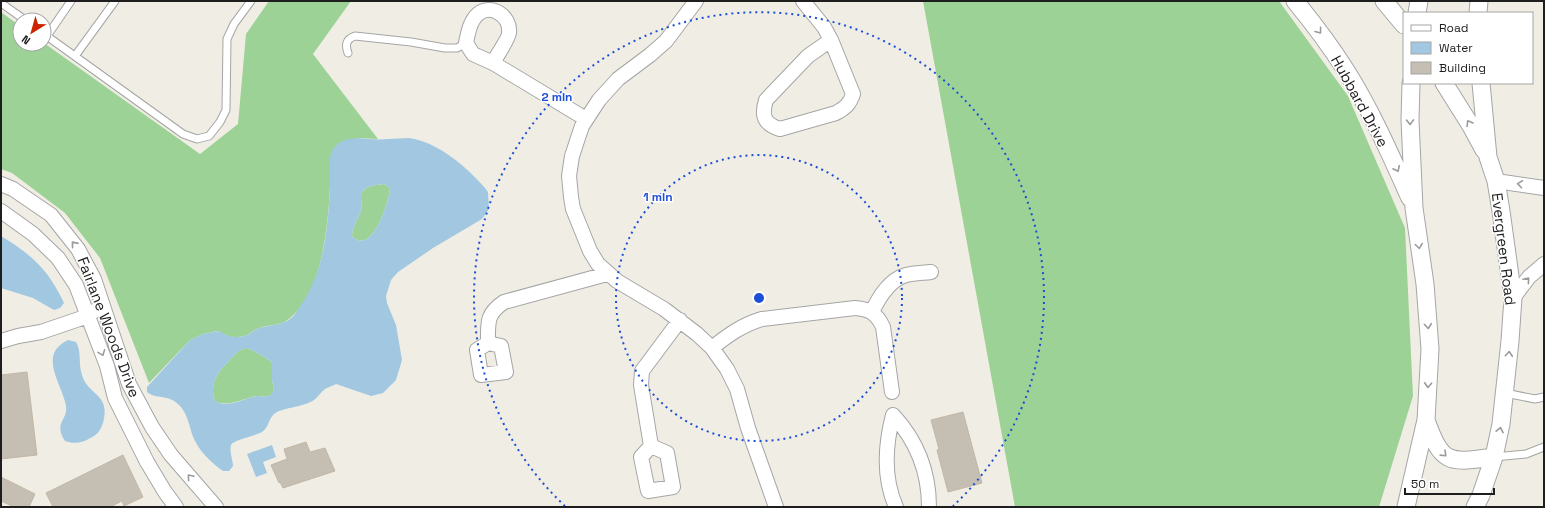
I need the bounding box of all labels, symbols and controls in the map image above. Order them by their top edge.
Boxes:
north arrow [12,12,52,52]
legend [1403,12,1533,84]
text: Road [1439,20,1468,36]
one-way arrow [1314,27,1321,34]
text: N [19,32,33,48]
text: Water [1439,40,1473,56]
street label: Hubbard Drive [1327,52,1393,150]
text: Building [1439,60,1486,76]
text: 2 min [541,89,573,105]
one-way arrow [1406,119,1414,125]
one-way arrow [1466,120,1474,127]
one-way arrow [1392,164,1400,172]
one-way arrow [1517,180,1523,189]
text: 1 min [643,189,673,205]
street label: Evergreen Road [1488,192,1520,306]
one-way arrow [72,242,79,249]
one-way arrow [1414,243,1423,249]
street label: Fairlane Woods Drive [73,254,145,400]
one-way arrow [1523,277,1530,284]
centre of rings [752,291,766,305]
one-way arrow [1424,323,1433,329]
one-way arrow [98,349,106,356]
one-way arrow [1504,351,1513,357]
one-way arrow [1423,382,1432,388]
one-way arrow [1495,427,1503,433]
one-way arrow [1439,449,1446,456]
scale bar [1405,470,1494,496]
one-way arrow [188,475,195,482]
text: 50 m [1411,476,1439,492]

